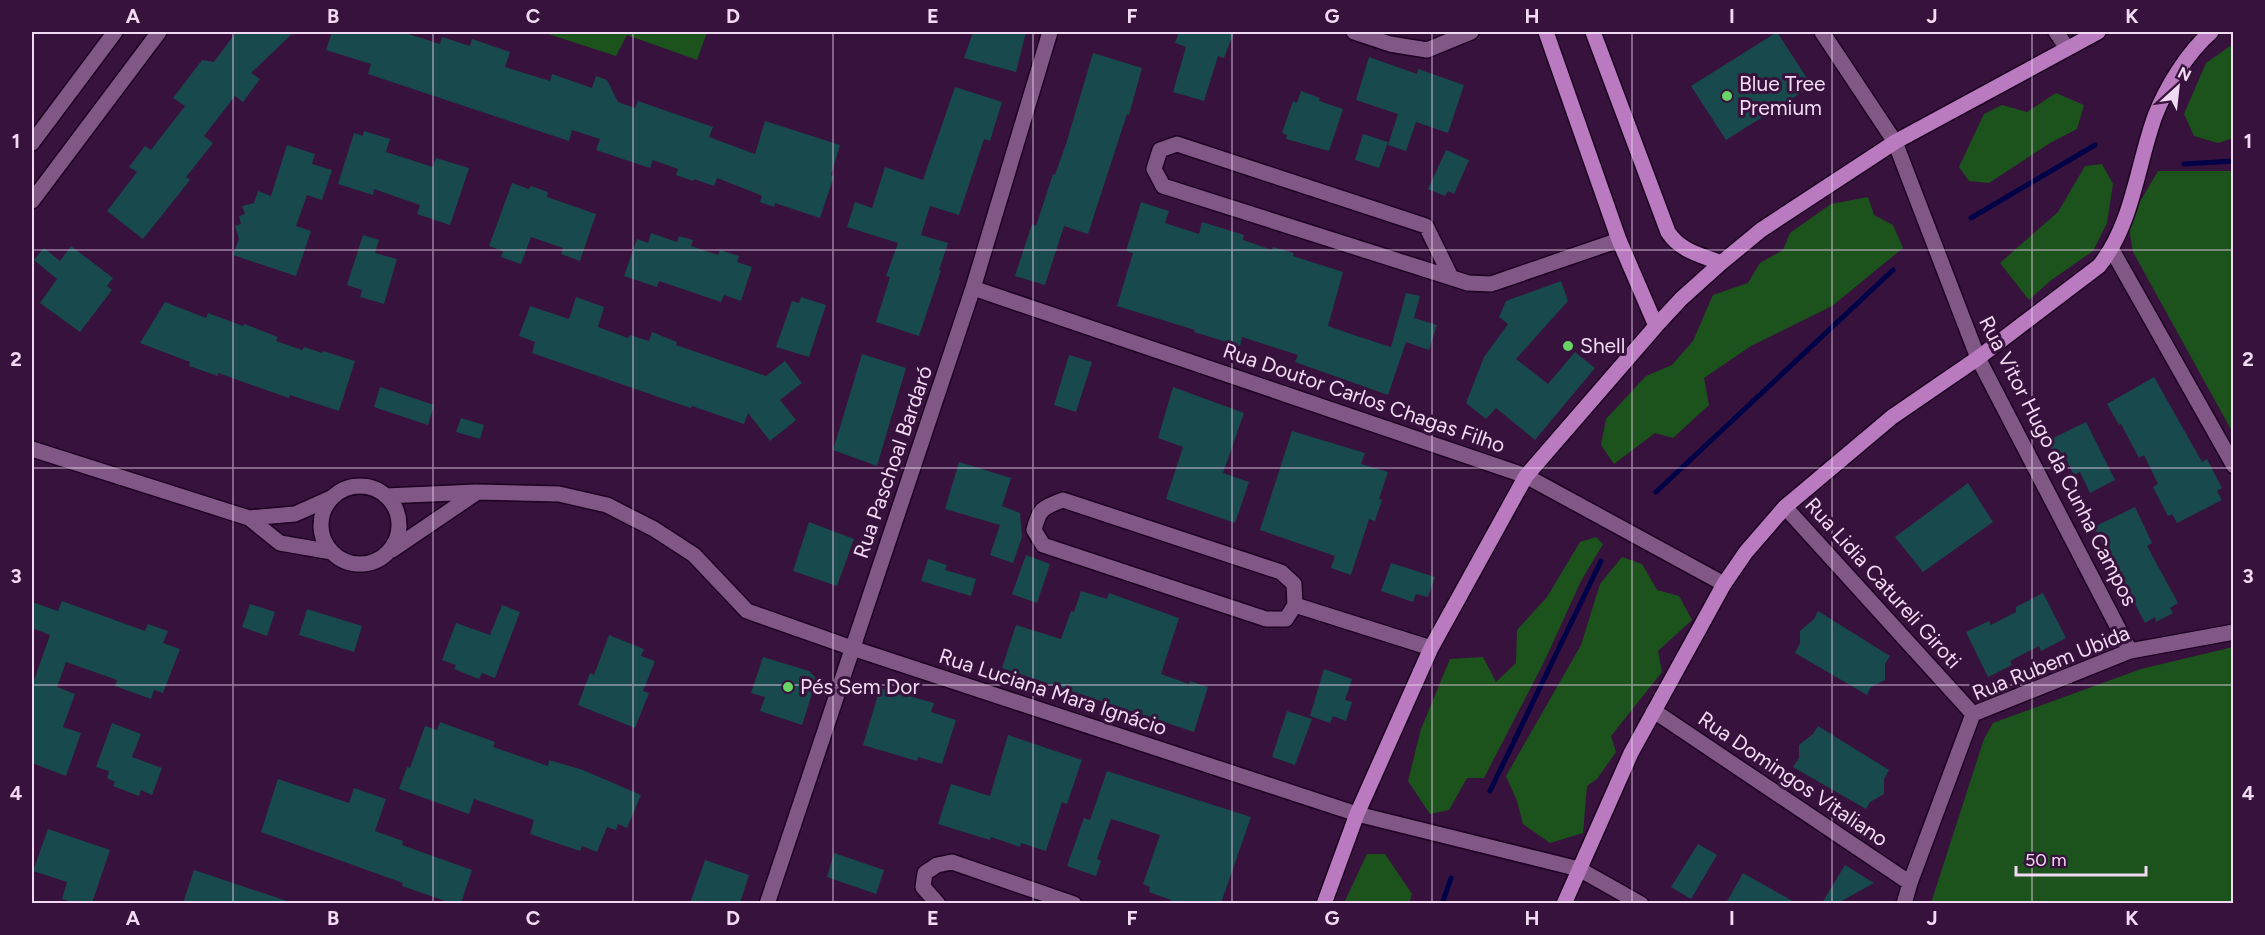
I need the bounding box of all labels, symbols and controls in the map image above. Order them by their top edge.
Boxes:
text: A [126,4,141,28]
text: B [327,4,339,28]
text: C [526,4,540,28]
text: D [726,4,740,28]
text: E [927,4,939,28]
text: F [1126,4,1138,28]
text: G [1325,4,1340,28]
text: H [1525,4,1540,28]
text: I [1729,4,1735,28]
text: J [1926,4,1938,28]
text: K [2125,4,2139,28]
north arrow [2148,57,2208,117]
text: N [2175,63,2194,85]
place label: Blue Tree Premium [1739,71,1825,120]
marker: Blue Tree Premium [1720,89,1734,103]
text: 1 [12,129,20,153]
text: 1 [2244,129,2252,153]
street label: Rua Vitor Hugo da Cunha Campos [1974,312,2143,610]
place label: Shell [1580,333,1625,358]
street label: Rua Doutor Carlos Chagas Filho [1220,337,1508,458]
marker: Shell [1561,339,1575,353]
text: 2 [10,347,22,371]
text: 2 [2242,347,2254,371]
street label: Rua Paschoal Bardaró [848,362,937,561]
street label: Rua Lidia Catureli Giroti [1800,492,1967,673]
text: 3 [10,564,22,588]
text: 3 [2242,564,2254,588]
street label: Rua Rubem Ubida [1968,620,2133,705]
street label: Rua Luciana Mara Ignácio [936,643,1170,740]
place label: Pés Sem Dor [800,674,920,699]
marker: Pés Sem Dor [781,680,795,694]
street label: Rua Domingos Vitaliano [1694,706,1893,851]
text: 4 [10,781,23,805]
text: 4 [2242,781,2255,805]
scale bar [2016,839,2146,877]
text: 50 m [2025,849,2067,871]
text: A [126,906,141,930]
text: B [327,906,339,930]
text: C [526,906,540,930]
text: D [726,906,740,930]
text: E [927,906,939,930]
text: F [1126,906,1138,930]
text: G [1325,906,1340,930]
text: H [1525,906,1540,930]
text: I [1729,906,1735,930]
text: J [1926,906,1938,930]
text: K [2125,906,2139,930]

